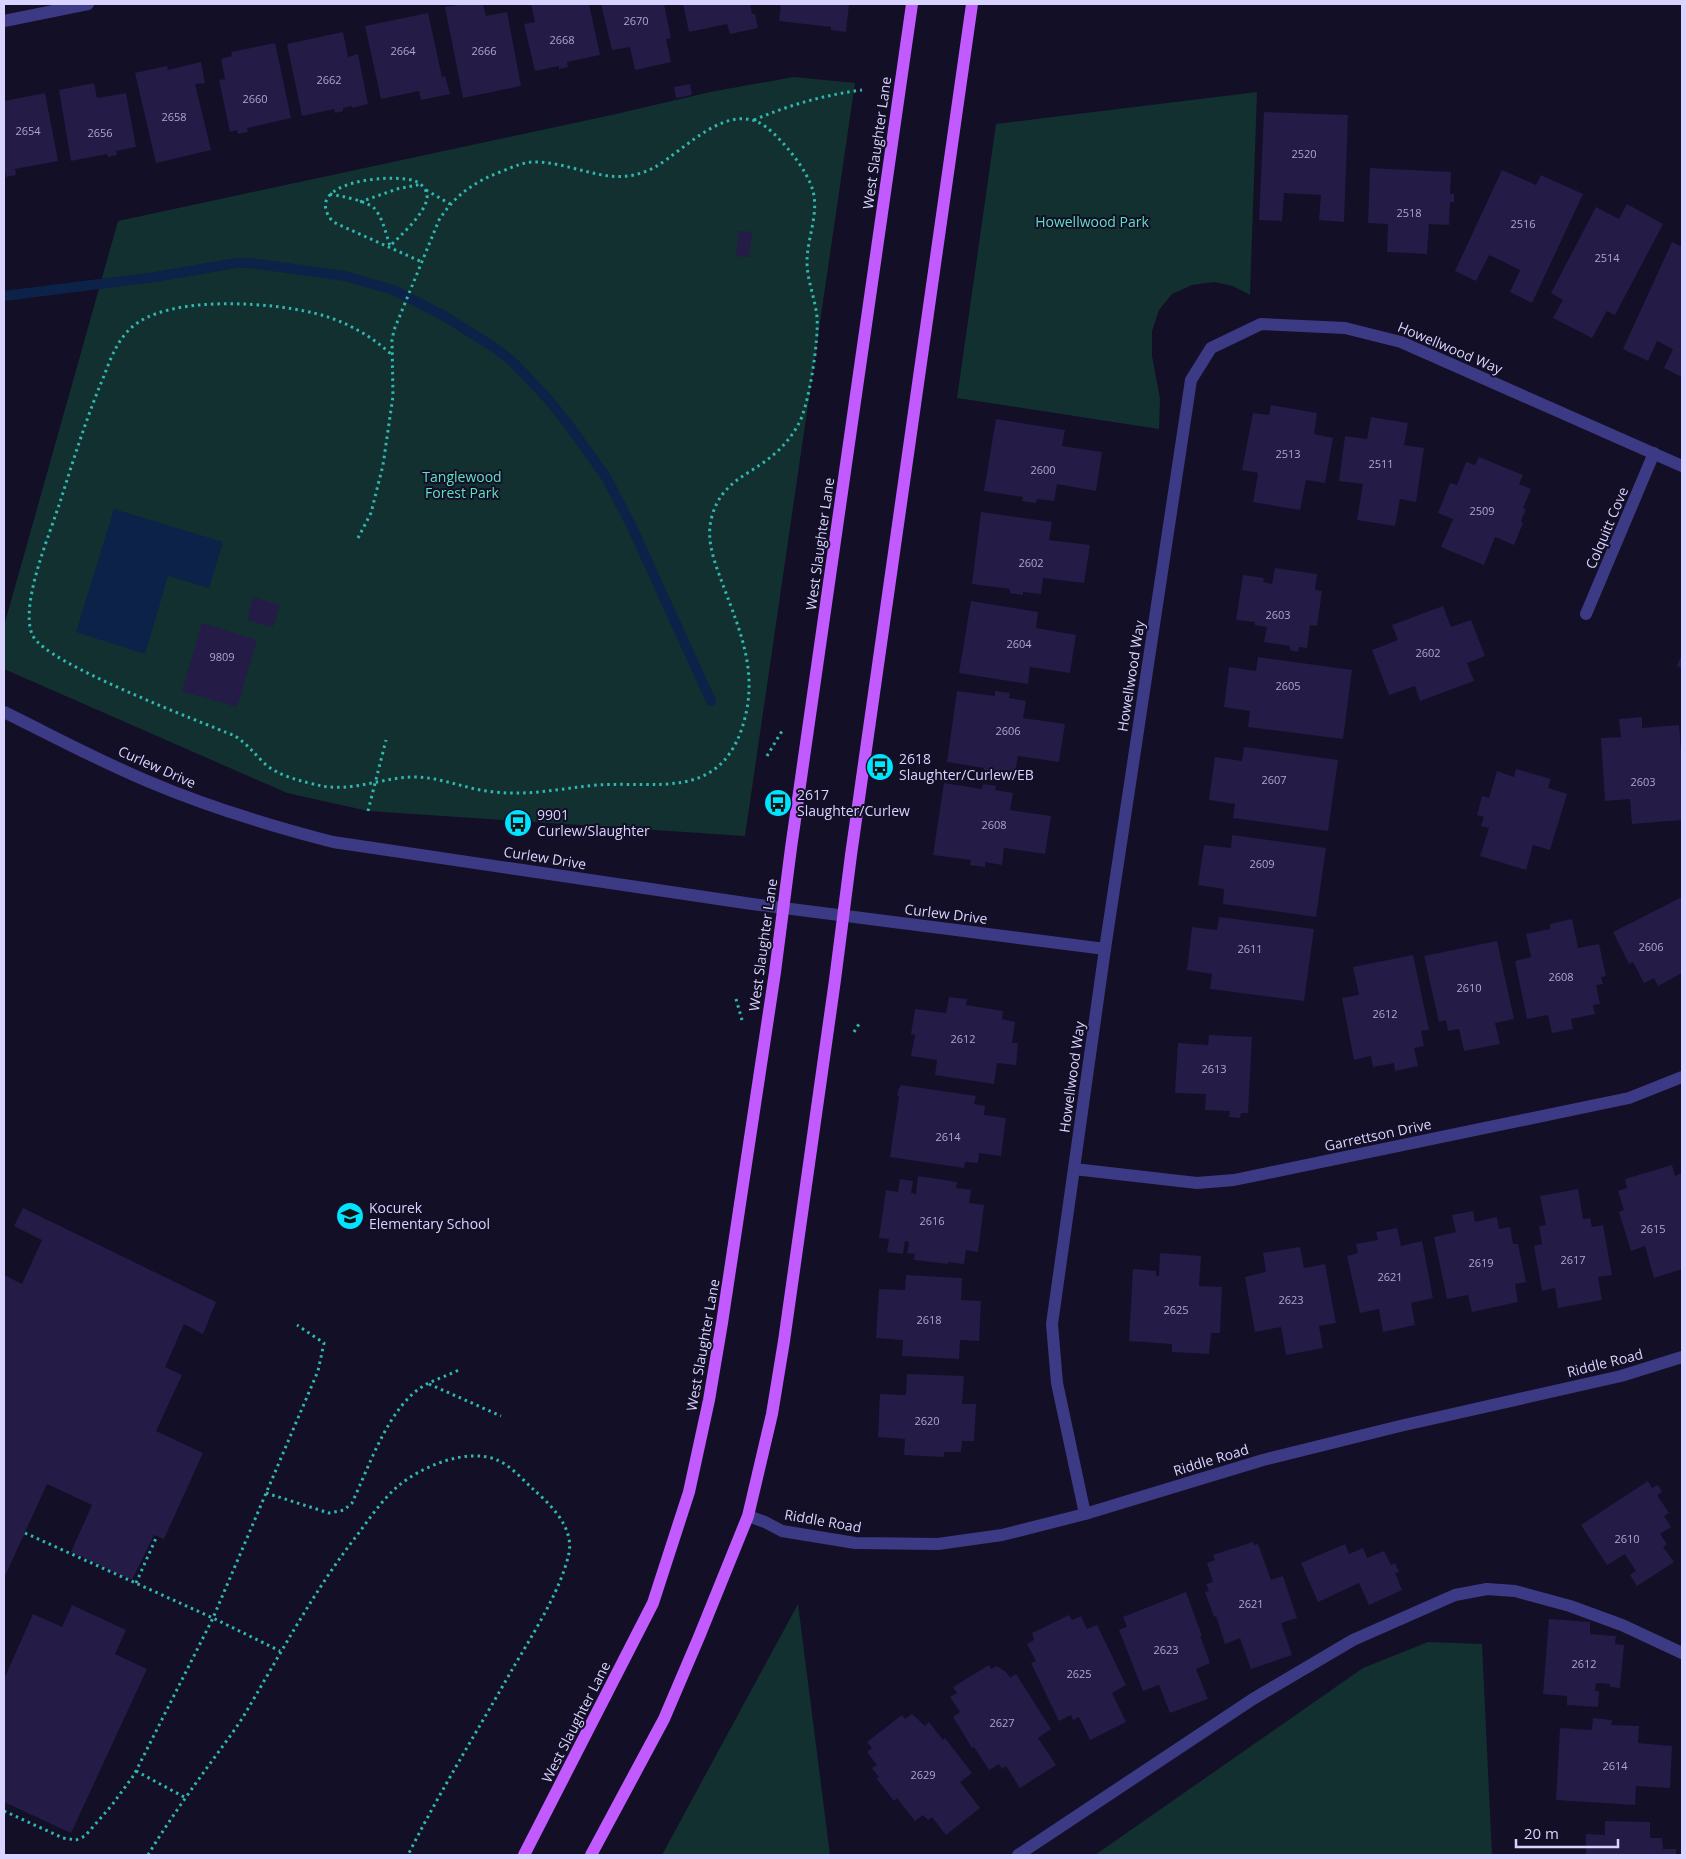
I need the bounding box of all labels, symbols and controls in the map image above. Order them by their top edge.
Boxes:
house number: 2670 [623,13,649,28]
house number: 2668 [549,32,575,47]
house number: 2664 [390,43,416,58]
house number: 2666 [471,43,497,58]
house number: 2662 [316,72,342,87]
street label: West Slaughter Lane [858,75,895,210]
house number: 2660 [242,91,268,106]
house number: 2658 [161,109,187,124]
house number: 2654 [15,123,41,138]
house number: 2656 [87,125,113,140]
house number: 2520 [1291,146,1317,161]
house number: 2518 [1396,205,1422,220]
park label: Howellwood Park [1035,212,1149,231]
house number: 2516 [1510,216,1536,231]
house number: 2514 [1594,250,1620,265]
street label: Howellwood Way [1395,317,1506,379]
house number: 2513 [1275,446,1301,461]
house number: 2511 [1368,456,1394,471]
house number: 2600 [1030,462,1056,477]
park label: Tanglewood Forest Park [422,467,502,502]
street label: West Slaughter Lane [801,476,838,611]
street label: Colquitt Cove [1581,484,1632,572]
house number: 2509 [1469,503,1495,518]
house number: 2602 [1018,555,1044,570]
house number: 2603 [1265,607,1291,622]
street label: Howellwood Way [1112,618,1149,733]
house number: 2604 [1006,636,1032,651]
house number: 2602 [1415,645,1441,660]
house number: 9809 [209,649,235,664]
house number: 2605 [1275,678,1301,693]
house number: 2606 [995,723,1021,738]
street label: Curlew Drive [115,741,199,792]
place label: 2618 Slaughter/Curlew/EB [899,749,1034,784]
bus stop icon: 2618 Slaughter/Curlew/EB [865,752,895,782]
house number: 2607 [1261,772,1287,787]
house number: 2603 [1630,774,1656,789]
place label: 2617 Slaughter/Curlew [797,785,910,820]
bus stop icon: 2617 Slaughter/Curlew [763,788,793,818]
place label: 9901 Curlew/Slaughter [537,805,650,840]
bus stop icon: 9901 Curlew/Slaughter [503,808,533,838]
house number: 2608 [981,817,1007,832]
street label: Curlew Drive [502,842,588,873]
house number: 2609 [1249,856,1275,871]
street label: West Slaughter Lane [744,877,781,1012]
street label: Curlew Drive [904,899,989,928]
house number: 2606 [1638,939,1664,954]
house number: 2611 [1237,941,1263,956]
house number: 2608 [1548,969,1574,984]
house number: 2610 [1456,980,1482,995]
house number: 2612 [1372,1006,1398,1021]
street label: Howellwood Way [1054,1019,1089,1134]
house number: 2612 [950,1031,976,1046]
house number: 2613 [1201,1061,1227,1076]
street label: Garrettson Drive [1323,1114,1433,1155]
house number: 2614 [935,1129,961,1144]
place label: Kocurek Elementary School [369,1198,490,1233]
school or university icon: Kocurek Elementary School [335,1201,365,1231]
house number: 2616 [919,1213,945,1228]
house number: 2615 [1640,1221,1666,1236]
house number: 2617 [1560,1252,1586,1267]
house number: 2619 [1468,1255,1494,1270]
house number: 2621 [1377,1269,1403,1284]
street label: West Slaughter Lane [682,1277,723,1412]
house number: 2623 [1278,1292,1304,1307]
house number: 2625 [1163,1302,1189,1317]
house number: 2618 [916,1312,942,1327]
street label: Riddle Road [1565,1344,1645,1381]
house number: 2620 [914,1413,940,1428]
street label: Riddle Road [1171,1439,1251,1480]
street label: Riddle Road [783,1504,863,1537]
house number: 2610 [1614,1531,1640,1546]
house number: 2621 [1238,1596,1264,1611]
house number: 2623 [1153,1642,1179,1657]
house number: 2612 [1571,1656,1597,1671]
street label: West Slaughter Lane [537,1658,614,1786]
house number: 2625 [1066,1666,1092,1681]
house number: 2627 [989,1715,1015,1730]
house number: 2614 [1602,1758,1628,1773]
house number: 2629 [910,1767,936,1782]
scale bar [1516,1816,1618,1848]
text: 20 m [1524,1823,1559,1843]

